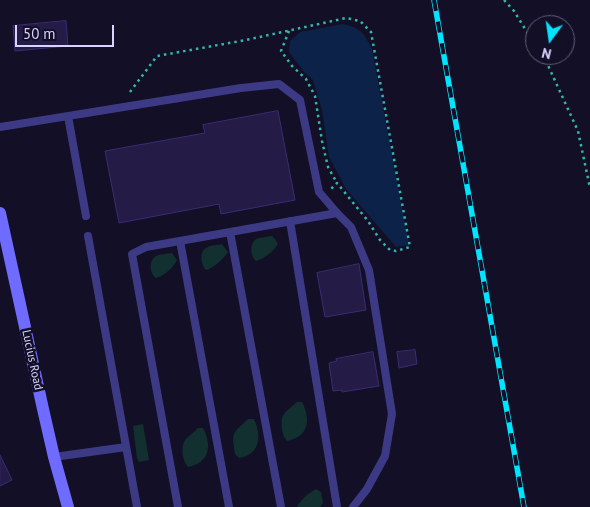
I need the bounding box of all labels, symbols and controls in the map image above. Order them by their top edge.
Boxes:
scale bar [18,15,116,47]
north arrow [525,15,575,65]
text: 50 m [23,24,56,43]
text: N [540,44,553,63]
street label: Lucius Road [19,329,45,391]

